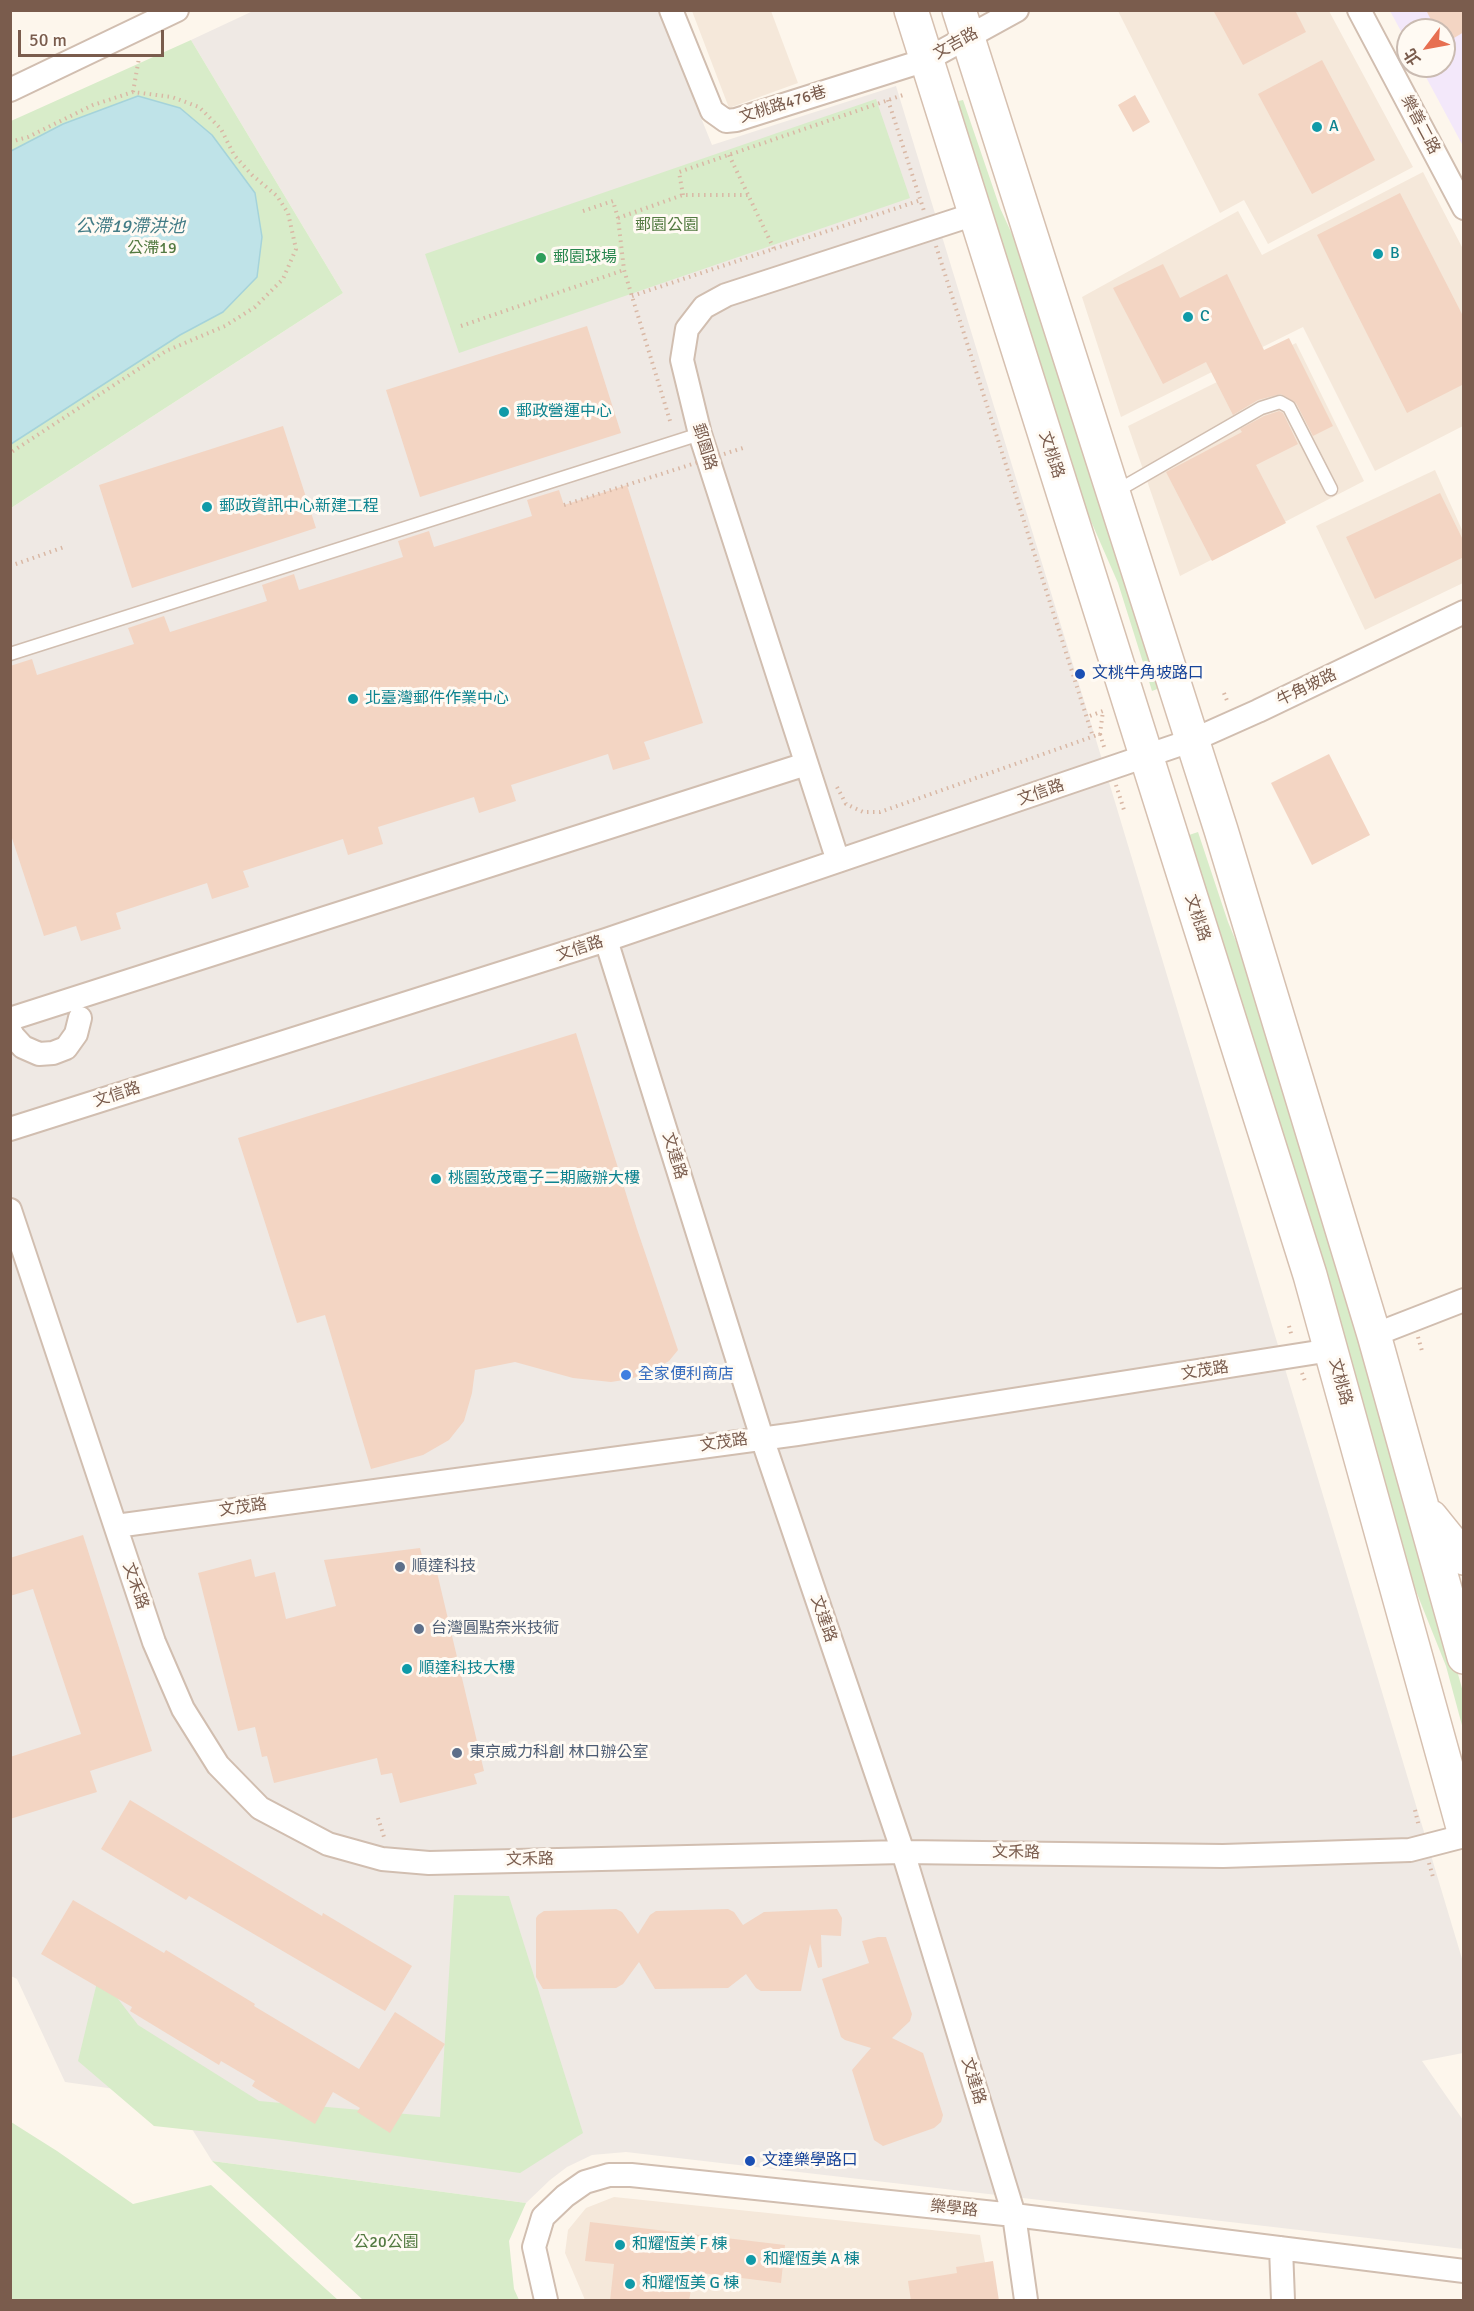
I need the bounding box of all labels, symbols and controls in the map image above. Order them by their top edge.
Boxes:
scale bar [21,18,166,56]
north arrow [1396,18,1456,78]
street label: 文吉路 [930,24,982,64]
text: 50 m [29,29,67,51]
text: 北 [1400,44,1425,69]
street label: 文桃路476巷 [737,83,829,127]
street label: 樂善二路 [1397,92,1443,158]
place label: A [1329,117,1339,137]
marker: A [1310,120,1324,134]
water label: 公滯19滯洪池 [75,216,185,238]
park label: 郵園公園 [635,216,699,236]
park label: 公滯19 [127,239,177,259]
place label: B [1390,244,1400,264]
marker: B [1371,247,1385,261]
place label: 郵園球場 [553,248,617,268]
marker: 郵園球場 [534,251,548,265]
place label: C [1200,307,1210,327]
marker: C [1181,310,1195,324]
place label: 郵政營運中心 [516,402,612,422]
marker: 郵政營運中心 [497,405,511,419]
street label: 郵園路 [688,421,720,473]
street label: 文桃路 [1034,429,1068,481]
place label: 郵政資訊中心新建工程 [219,497,379,517]
marker: 郵政資訊中心新建工程 [200,500,214,514]
place label: 文桃牛角坡路口 [1092,664,1204,684]
street label: 牛角坡路 [1274,665,1340,711]
marker: 文桃牛角坡路口 [1073,667,1087,681]
place label: 北臺灣郵件作業中心 [365,689,509,709]
marker: 北臺灣郵件作業中心 [346,692,360,706]
street label: 文信路 [1015,776,1067,810]
street label: 文桃路 [1180,892,1214,944]
street label: 文信路 [554,932,606,966]
street label: 文信路 [91,1078,143,1112]
street label: 文達路 [658,1130,690,1182]
place label: 桃園致茂電子二期廠辦大樓 [448,1169,640,1189]
marker: 桃園致茂電子二期廠辦大樓 [429,1172,443,1186]
street label: 文桃路 [1325,1356,1355,1408]
street label: 文茂路 [1180,1358,1230,1384]
place label: 全家便利商店 [638,1365,734,1385]
marker: 全家便利商店 [619,1368,633,1382]
street label: 文茂路 [699,1430,749,1456]
street label: 文茂路 [218,1495,268,1521]
place label: 順達科技 [412,1557,476,1577]
street label: 文禾路 [118,1560,152,1612]
marker: 順達科技 [393,1560,407,1574]
street label: 文達路 [806,1593,840,1645]
place label: 台灣圓點奈米技術 [431,1619,559,1639]
marker: 台灣圓點奈米技術 [412,1622,426,1636]
place label: 順達科技大樓 [419,1659,515,1679]
marker: 順達科技大樓 [400,1662,414,1676]
place label: 東京威力科創 林口辦公室 [469,1743,649,1763]
marker: 東京威力科創 林口辦公室 [450,1746,464,1760]
street label: 文禾路 [992,1843,1040,1863]
street label: 文禾路 [506,1850,554,1870]
street label: 文達路 [957,2055,989,2107]
place label: 文達樂學路口 [762,2151,858,2171]
marker: 文達樂學路口 [743,2154,757,2168]
street label: 樂學路 [929,2197,979,2221]
park label: 公20公園 [353,2233,419,2253]
place label: 和耀恆美 F 棟 [632,2235,727,2255]
marker: 和耀恆美 F 棟 [613,2238,627,2252]
place label: 和耀恆美 A 棟 [763,2250,860,2270]
marker: 和耀恆美 A 棟 [744,2253,758,2267]
place label: 和耀恆美 G 棟 [642,2274,739,2294]
marker: 和耀恆美 G 棟 [623,2277,637,2291]

